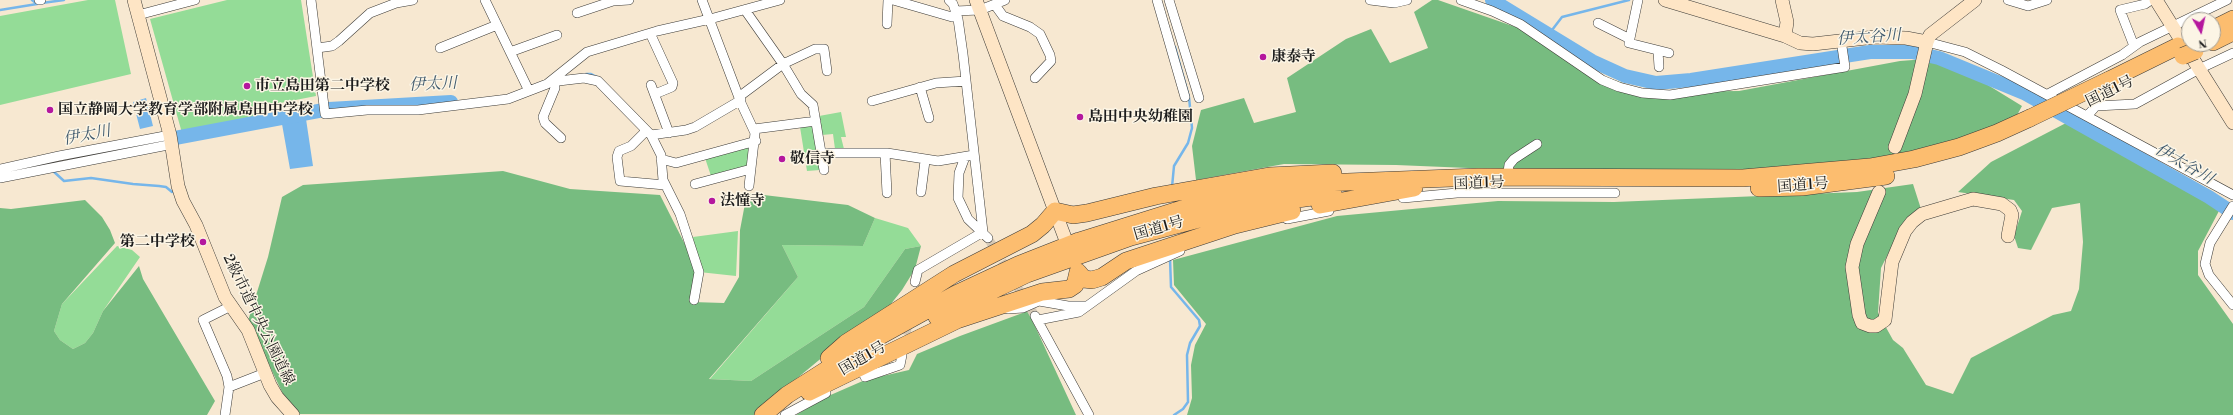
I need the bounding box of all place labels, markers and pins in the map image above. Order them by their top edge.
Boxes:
place label: 康泰寺 [1271,48,1316,66]
marker: 康泰寺 [1258,52,1268,62]
place label: 市立島田第二中学校 [255,77,390,95]
marker: 市立島田第二中学校 [242,81,252,91]
place label: 国立静岡大学教育学部附属島田中学校 [58,101,313,119]
marker: 国立静岡大学教育学部附属島田中学校 [45,105,55,115]
place label: 島田中央幼稚園 [1088,108,1193,126]
marker: 島田中央幼稚園 [1075,112,1085,122]
place label: 敬信寺 [790,150,835,168]
marker: 敬信寺 [777,154,787,164]
place label: 法憧寺 [720,192,765,210]
marker: 法憧寺 [707,196,717,206]
place label: 第二中学校 [120,233,195,251]
marker: 第二中学校 [198,237,208,247]

